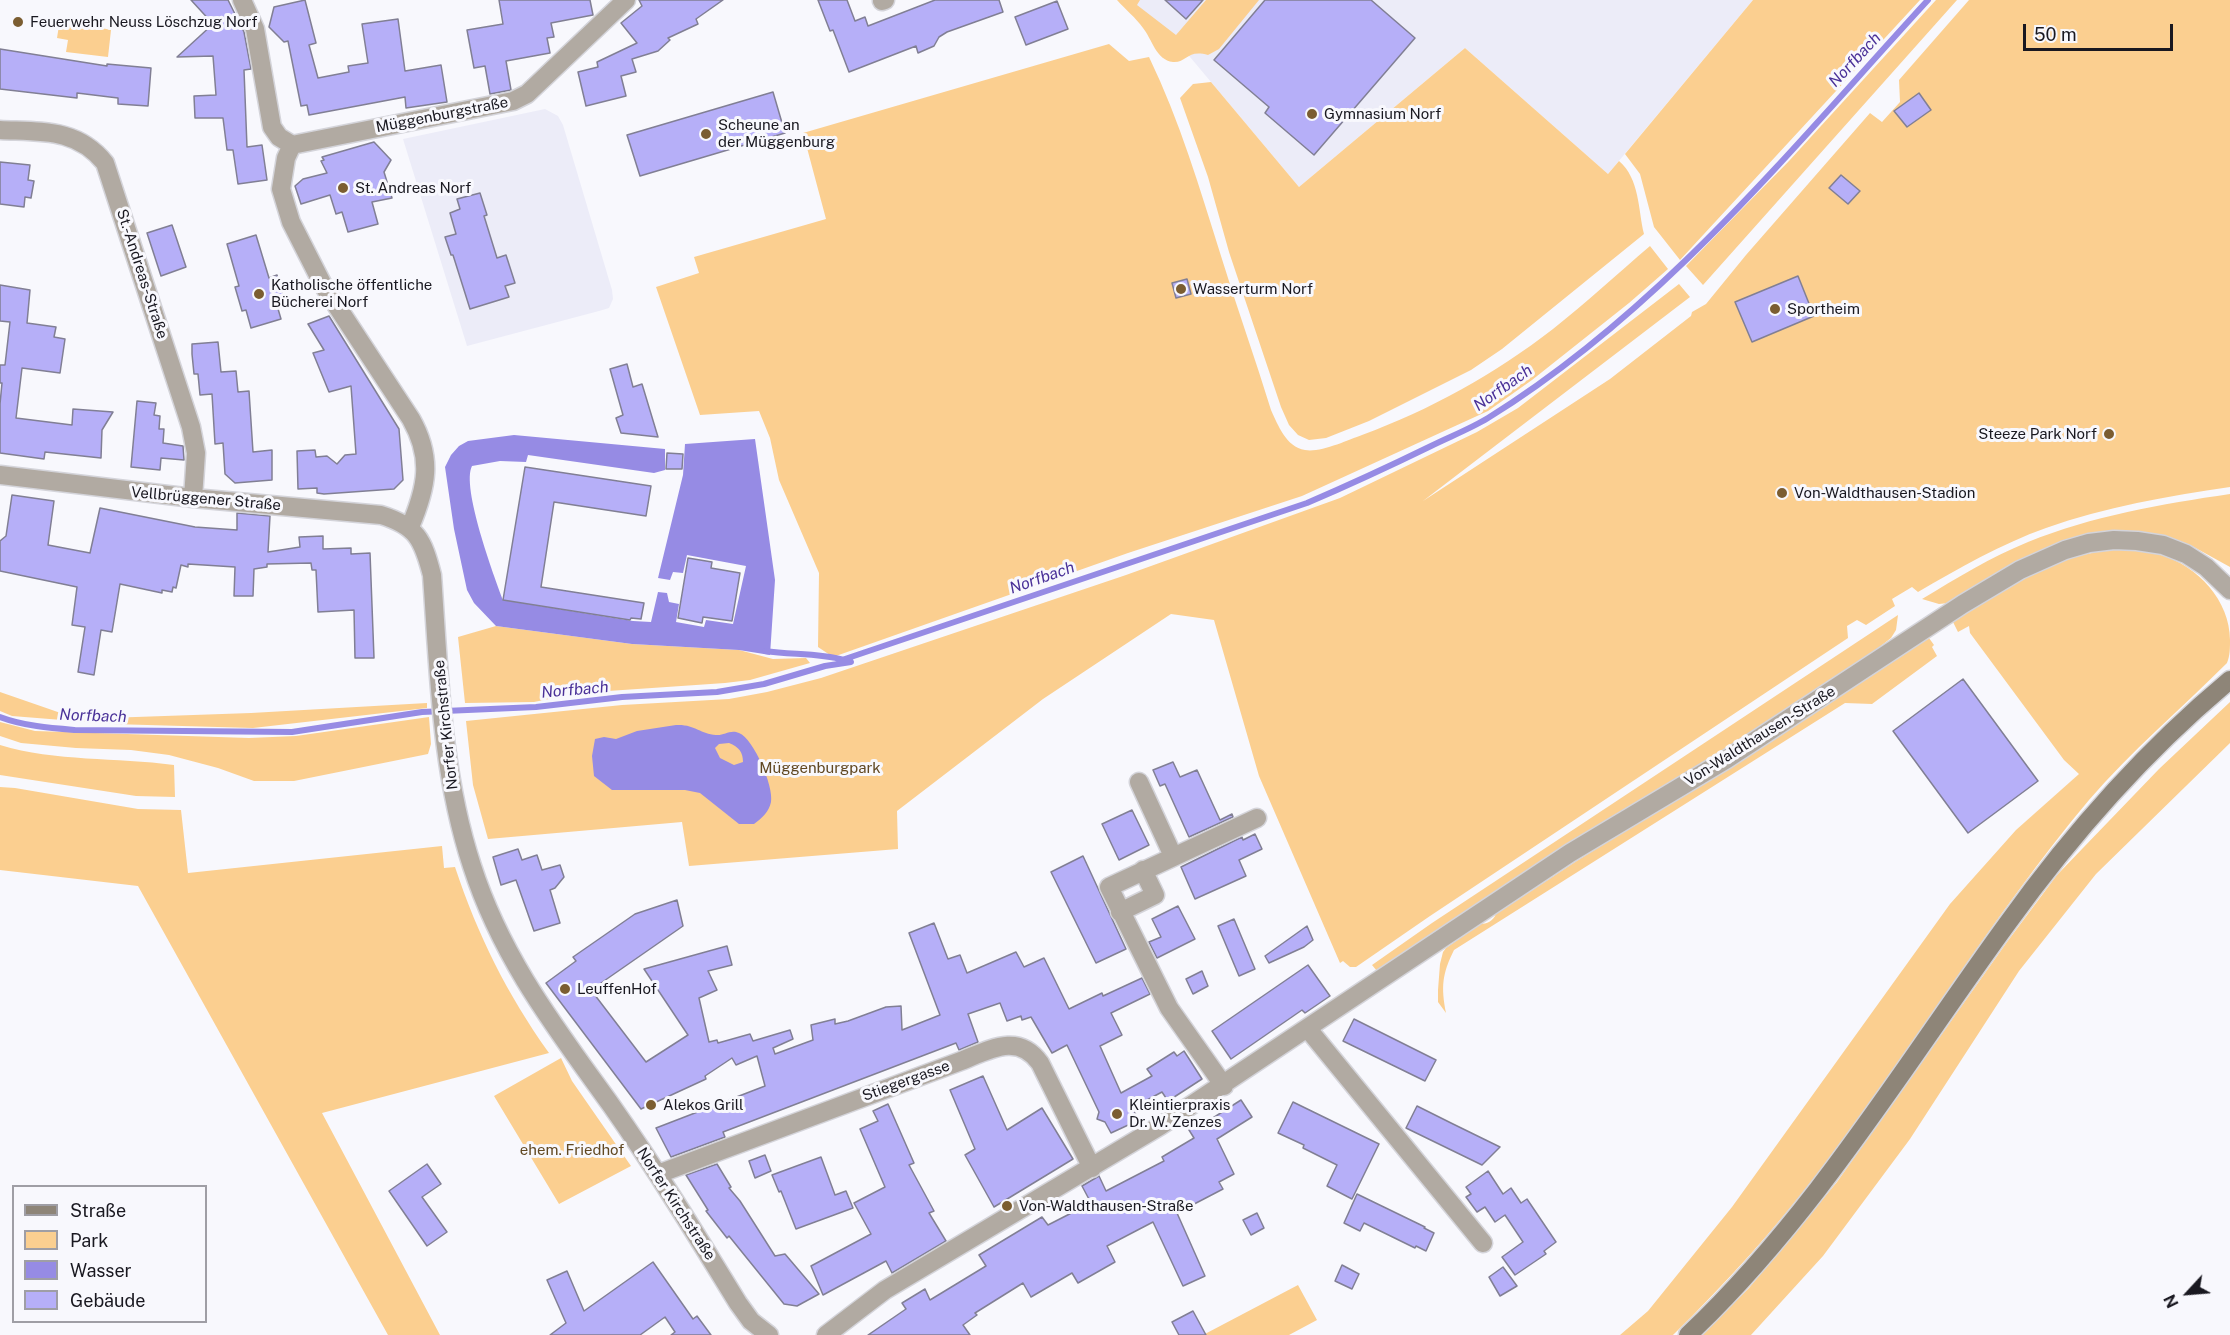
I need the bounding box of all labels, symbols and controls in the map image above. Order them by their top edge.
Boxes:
scale bar [2026,12,2176,50]
place label: Feuerwehr Neuss Löschzug Norf [30,13,257,31]
marker: Feuerwehr Neuss Löschzug Norf [11,15,25,29]
text: 50 m [2034,24,2077,45]
water label: Norfbach [1825,29,1885,91]
street label: Müggenburgstraße [374,93,510,137]
place label: Gymnasium Norf [1324,105,1441,123]
marker: Gymnasium Norf [1305,107,1319,121]
place label: Scheune an der Müggenburg [718,116,835,151]
marker: Scheune an der Müggenburg [699,127,713,141]
place label: St. Andreas Norf [355,179,471,197]
marker: St. Andreas Norf [336,181,350,195]
street label: St.-Andreas-Straße [113,207,171,341]
place label: Katholische öffentliche Bücherei Norf [271,276,432,311]
place label: Wasserturm Norf [1193,280,1313,298]
marker: Wasserturm Norf [1174,282,1188,296]
marker: Katholische öffentliche Bücherei Norf [252,287,266,301]
place label: Sportheim [1787,300,1860,318]
marker: Sportheim [1768,302,1782,316]
water label: Norfbach [1470,361,1536,415]
place label: Steeze Park Norf [1978,425,2097,443]
marker: Steeze Park Norf [2102,427,2116,441]
street label: Vellbrüggener Straße [130,483,282,515]
place label: Von-Waldthausen-Stadion [1794,484,1975,502]
marker: Von-Waldthausen-Stadion [1775,486,1789,500]
water label: Norfbach [1007,558,1077,598]
street label: Norfer Kirchstraße [430,659,462,791]
water label: Norfbach [541,677,609,703]
street label: Von-Waldthausen-Straße [1681,682,1839,790]
water label: Norfbach [59,705,127,727]
park label: Müggenburgpark [759,759,881,777]
place label: LeuffenHof [577,980,657,998]
marker: LeuffenHof [558,982,572,996]
street label: Stiegergasse [860,1057,952,1105]
place label: Alekos Grill [663,1096,744,1114]
place label: Kleintierpraxis Dr. W. Zenzes [1129,1096,1230,1131]
marker: Alekos Grill [644,1098,658,1112]
marker: Kleintierpraxis Dr. W. Zenzes [1110,1107,1124,1121]
park label: ehem. Friedhof [520,1141,624,1159]
street label: Norfer Kirchstraße [633,1144,719,1264]
legend [12,1185,207,1323]
place label: Von-Waldthausen-Straße [1019,1197,1193,1215]
marker: Von-Waldthausen-Straße [1000,1199,1014,1213]
text: Straße [70,1200,126,1221]
text: Park [70,1230,108,1251]
text: Wasser [70,1260,132,1281]
north arrow [2158,1263,2218,1323]
text: Gebäude [70,1290,145,1311]
text: N [2160,1291,2183,1311]

